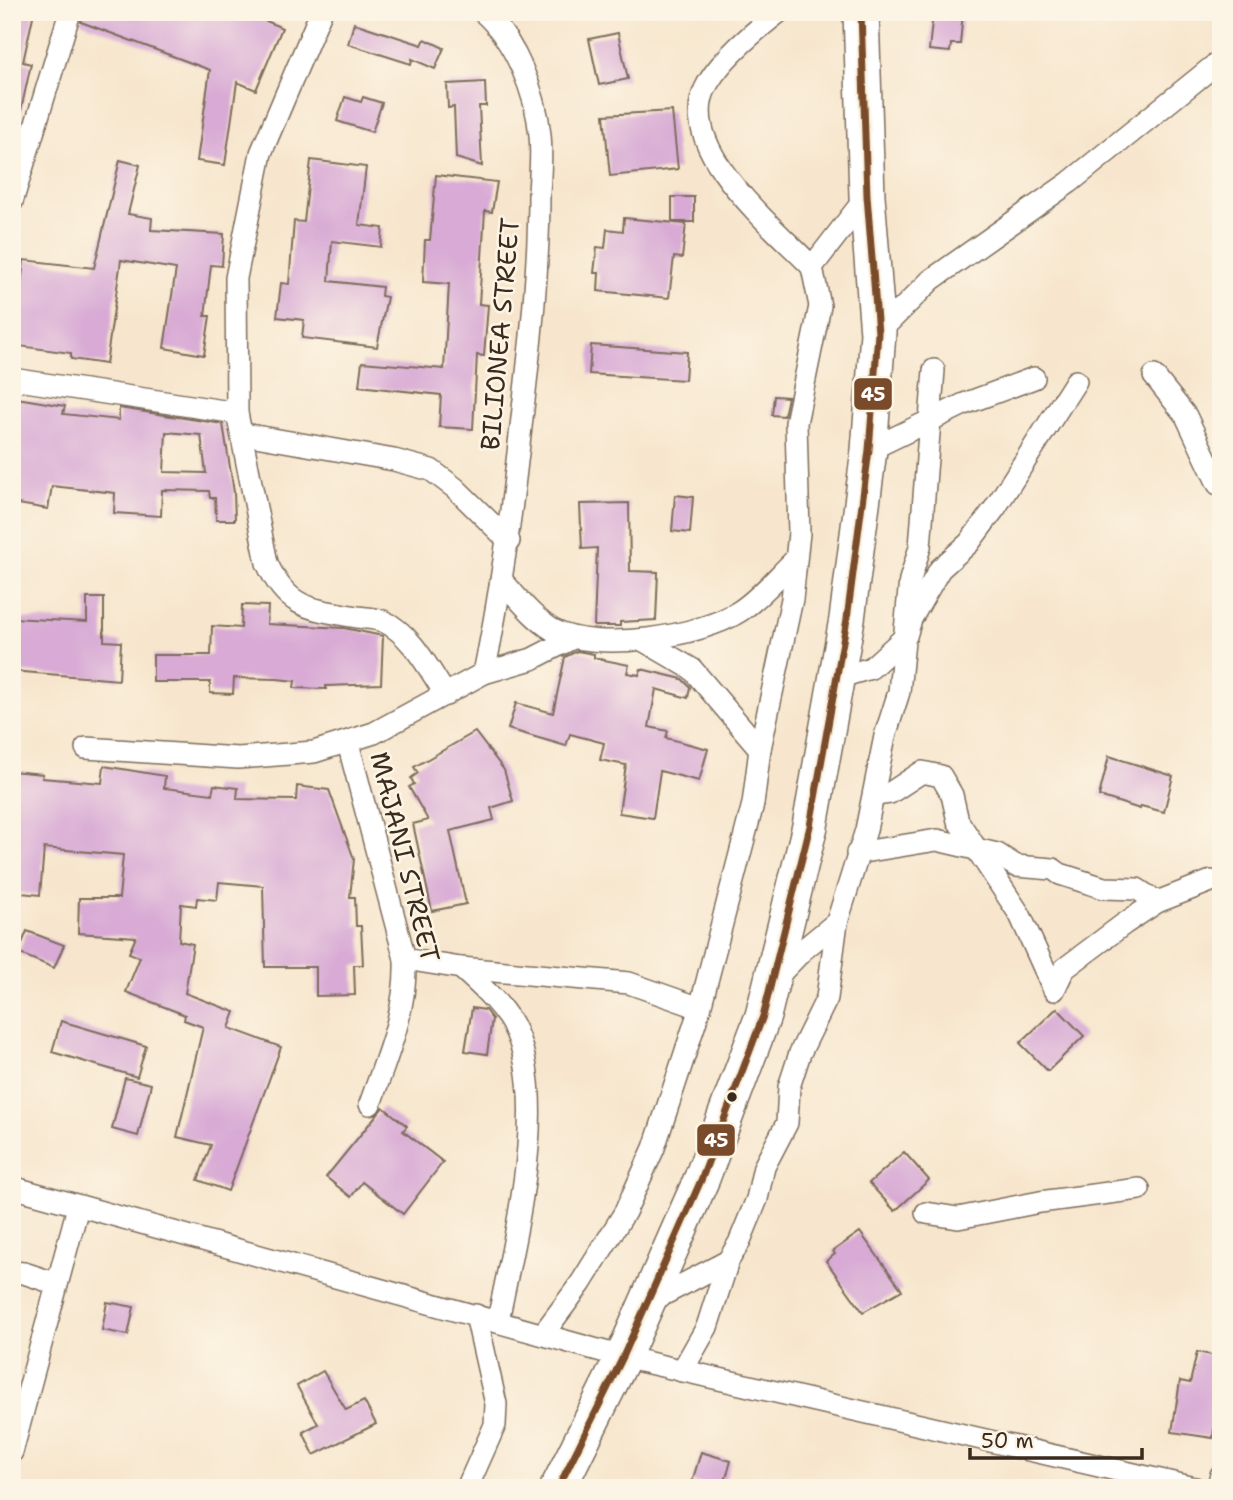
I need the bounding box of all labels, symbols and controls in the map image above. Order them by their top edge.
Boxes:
street label: BILIONEA STREET [472,216,527,452]
line badge: 45 [853,377,893,411]
text: 45 [861,382,885,407]
street label: MAJANI STREET [362,748,449,966]
unlabelled marker [725,1090,739,1104]
line badge: 45 [696,1123,736,1157]
text: 45 [704,1128,728,1153]
scale bar [970,1416,1142,1460]
text: 50 m [981,1427,1034,1455]

